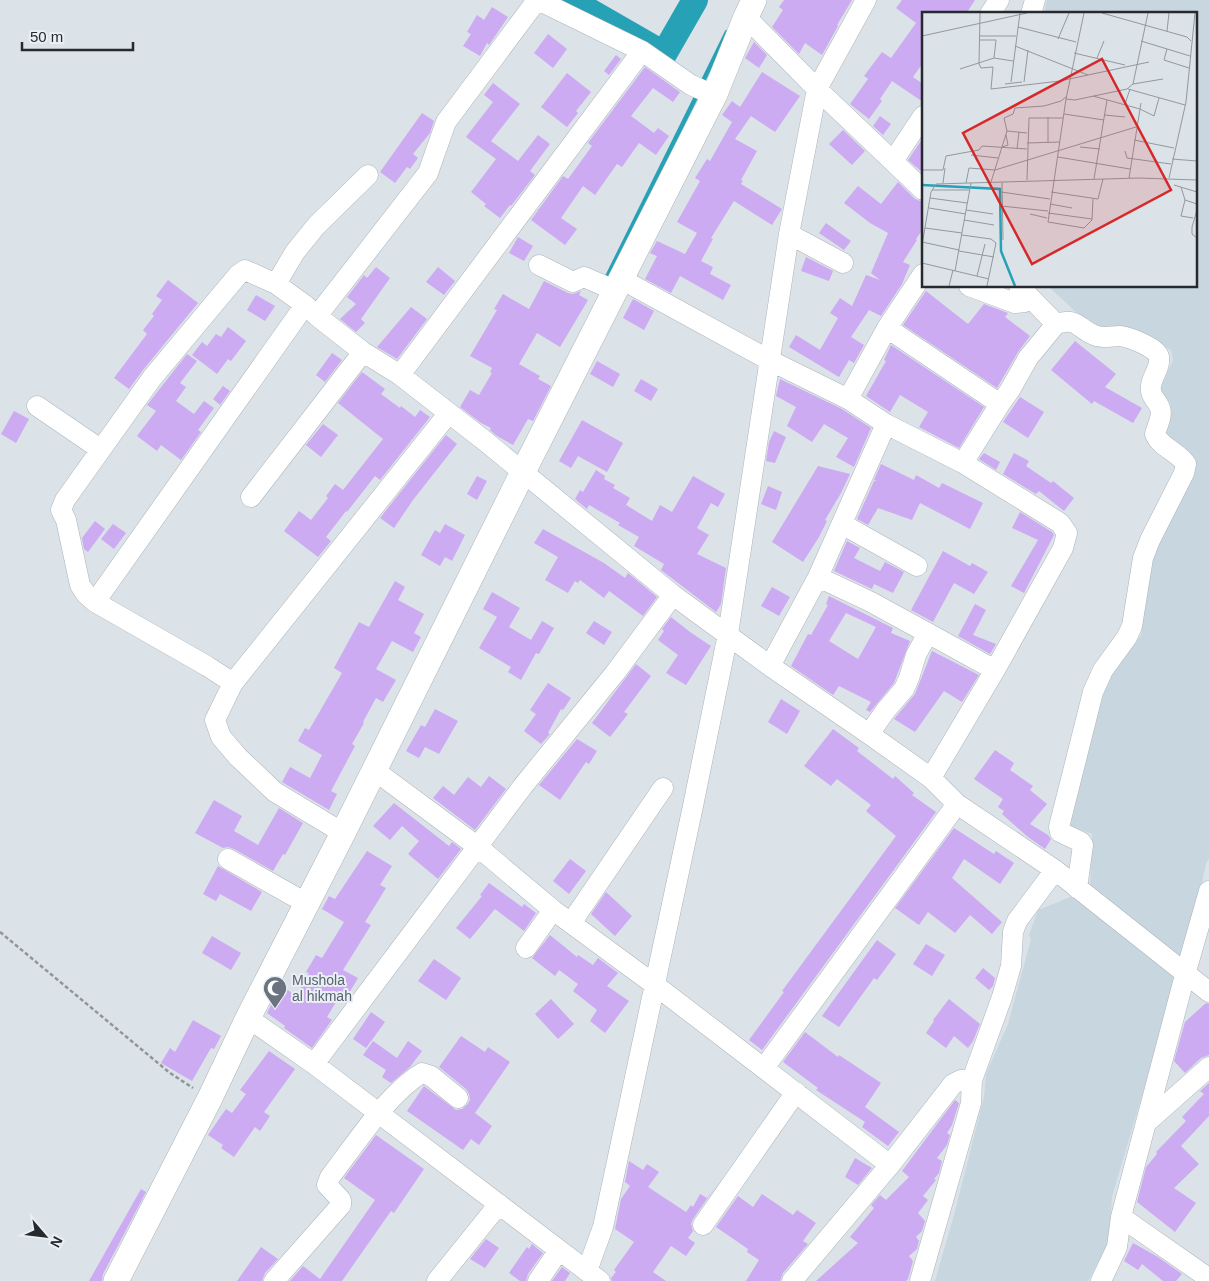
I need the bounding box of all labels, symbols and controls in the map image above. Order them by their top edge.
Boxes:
inset map [922,12,1196,288]
scale bar [22,20,134,52]
text: 50 m [30,28,63,45]
place label: Mushola al hikmah [292,972,352,1004]
mosque icon: Mushola al hikmah [262,975,288,1009]
north arrow [20,1211,70,1261]
text: N [47,1234,66,1250]

